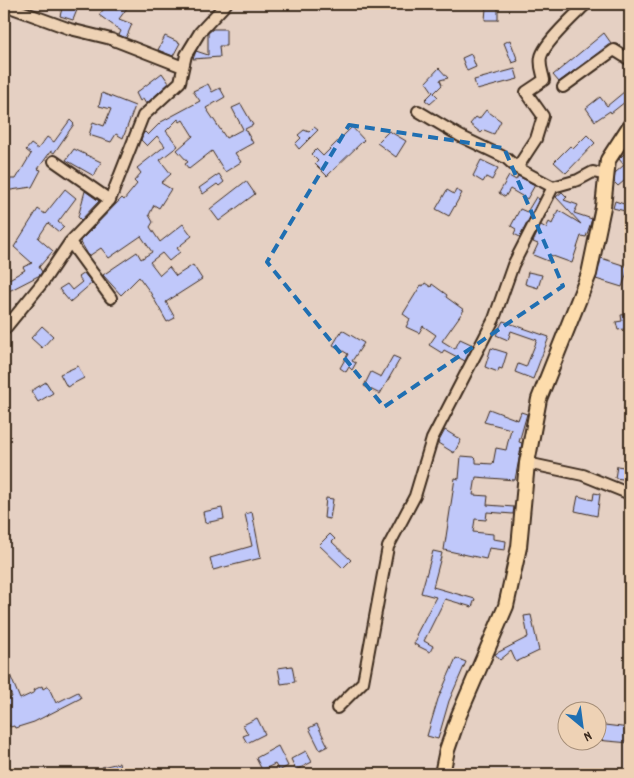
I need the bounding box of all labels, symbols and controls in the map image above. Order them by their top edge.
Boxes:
north arrow [556,700,606,750]
text: N [579,725,595,746]

